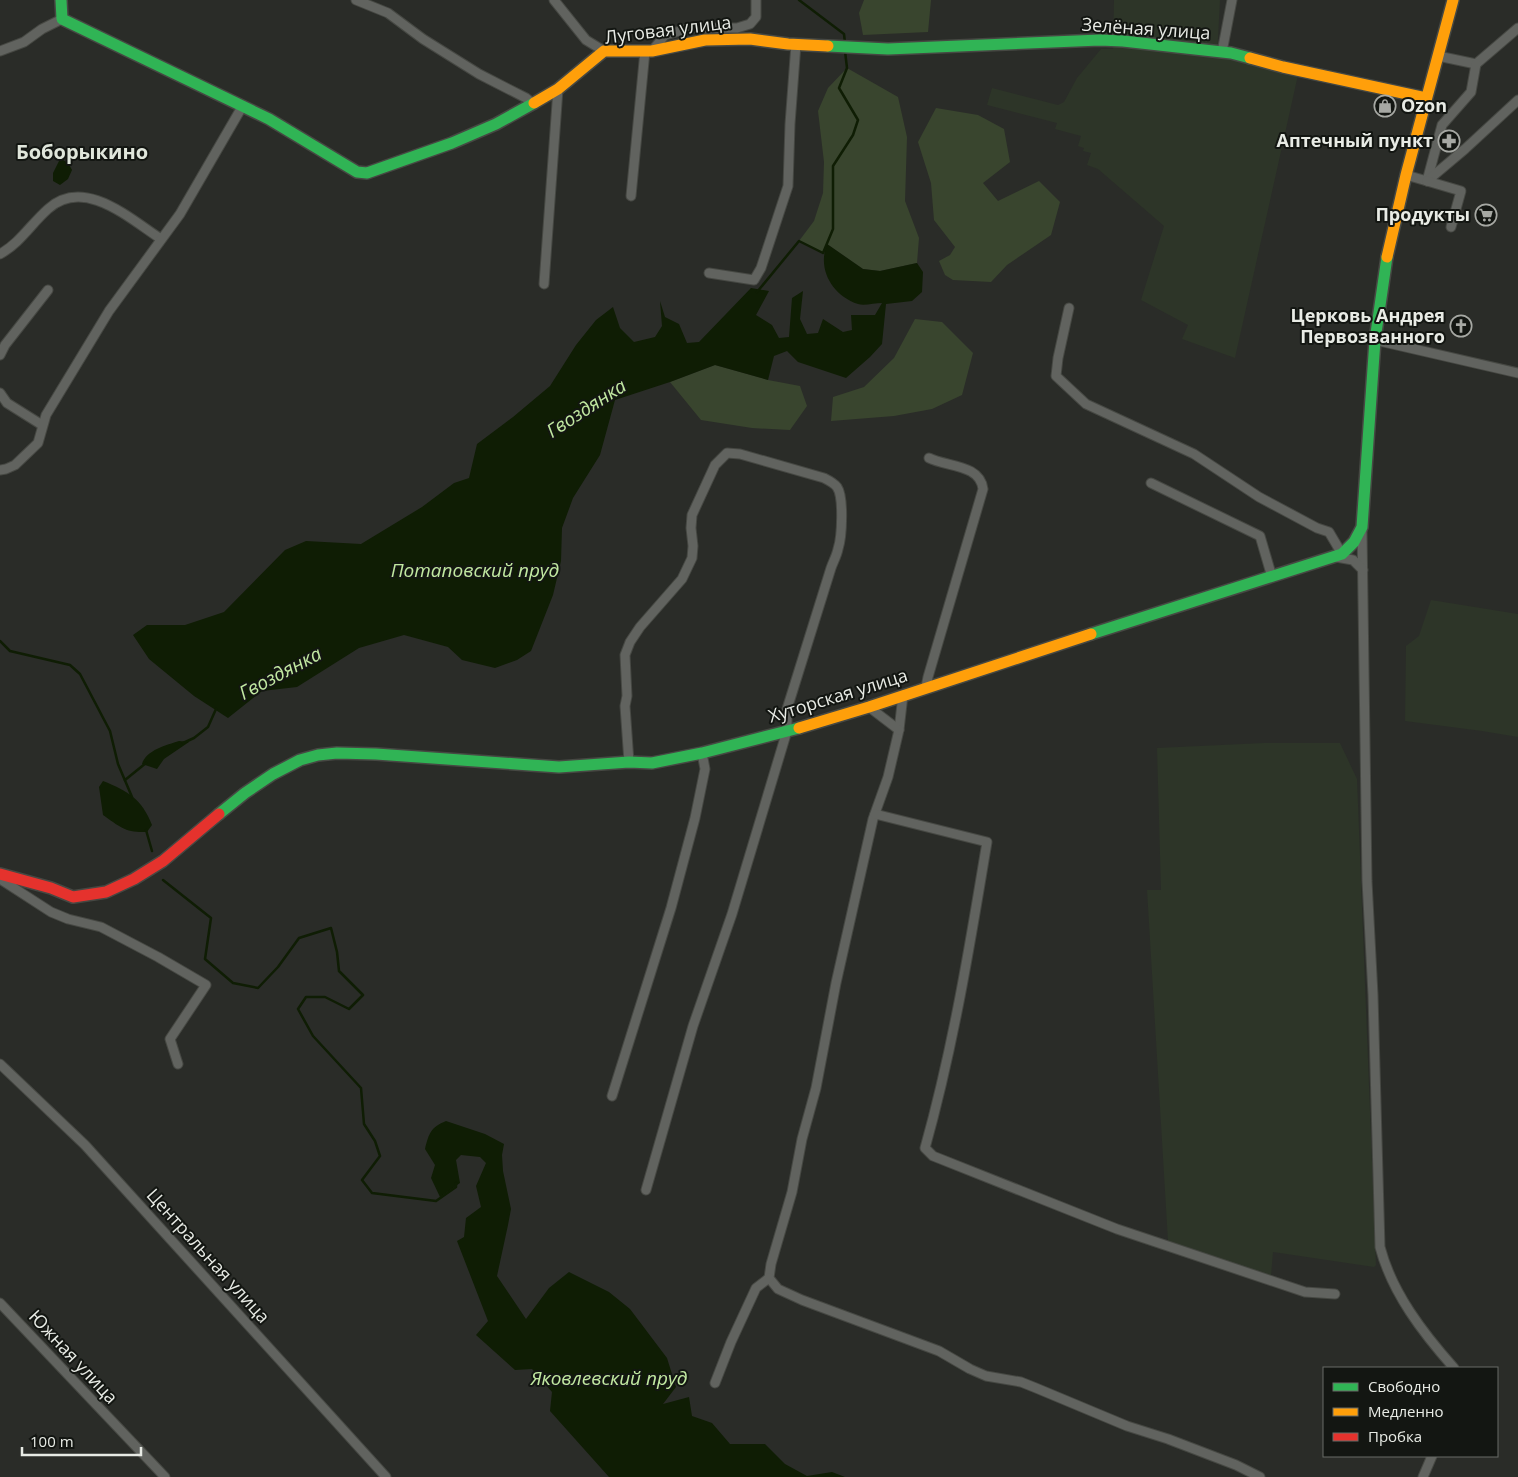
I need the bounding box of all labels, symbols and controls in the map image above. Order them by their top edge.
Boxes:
street label: Луговая улица [603,9,733,49]
street label: Зелёная улица [1081,12,1211,44]
place label: Ozon [1401,93,1447,117]
shop icon: Ozon [1373,94,1397,118]
place label: Аптечный пункт [1277,128,1433,152]
pharmacy icon: Аптечный пункт [1437,129,1461,153]
district label: Боборыкино [16,138,148,165]
place label: Продукты [1375,202,1470,226]
supermarket icon: Продукты [1474,203,1498,227]
place label: Церковь Андрея Первозванного [1291,303,1445,348]
church icon: Церковь Андрея Первозванного [1449,314,1473,338]
water label: Гвоздянка [541,372,631,443]
water label: Потаповский пруд [391,557,559,583]
water label: Гвоздянка [234,640,326,706]
street label: Хуторская улица [765,662,910,728]
street label: Центральная улица [142,1183,276,1328]
street label: Южная улица [24,1304,123,1408]
water label: Яковлевский пруд [530,1365,687,1391]
legend [1323,1367,1498,1457]
text: Свободно [1368,1376,1440,1396]
text: Медленно [1368,1401,1444,1421]
scale bar [22,1424,141,1456]
text: Пробка [1368,1426,1422,1446]
text: 100 m [30,1431,74,1451]

